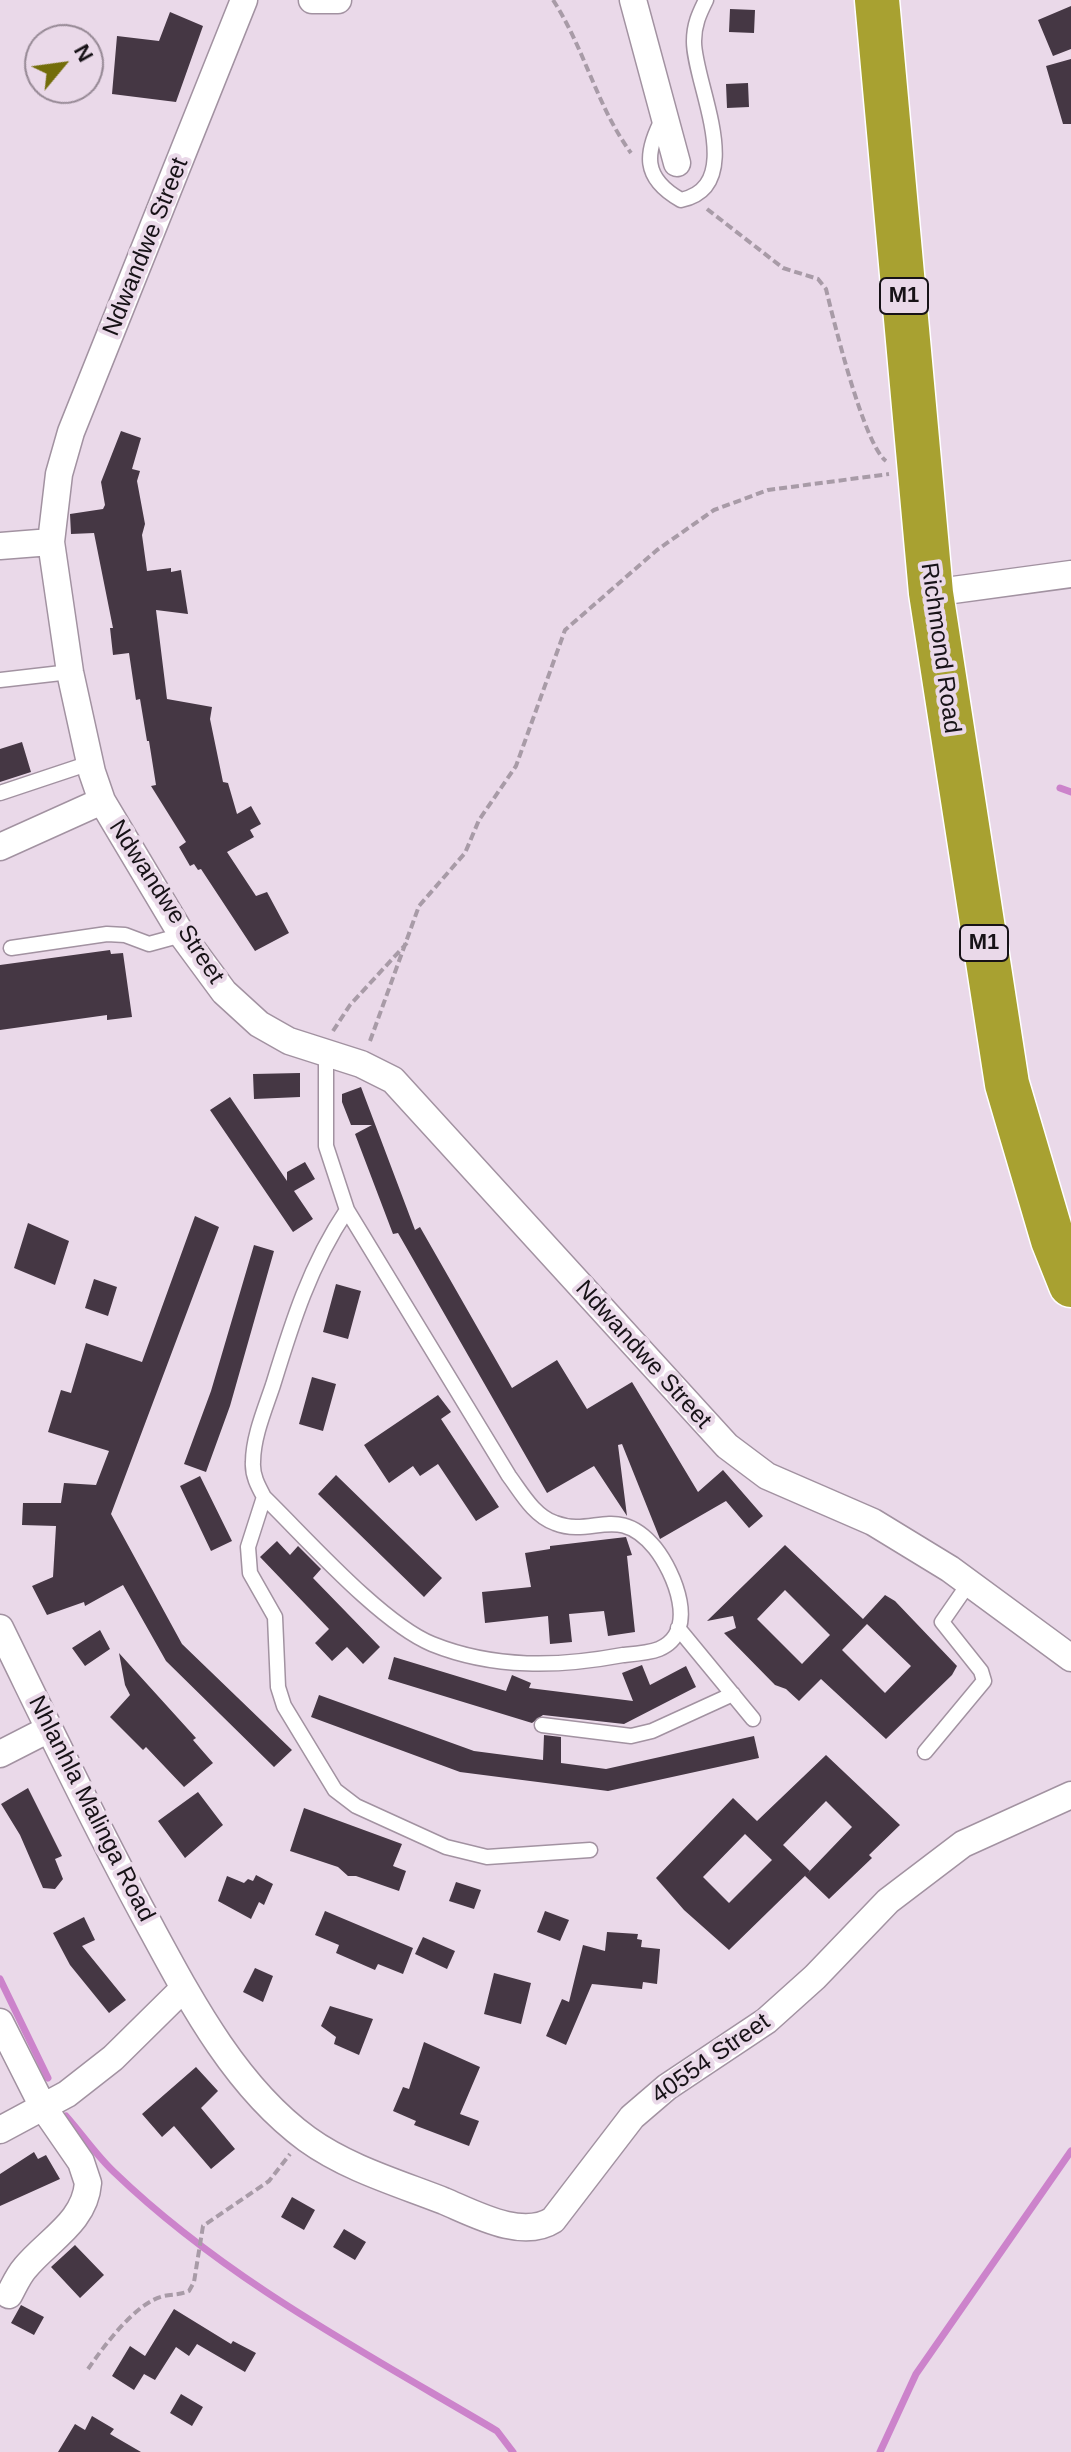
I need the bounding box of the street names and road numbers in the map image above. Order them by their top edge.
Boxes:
street label: Ndwandwe Street [97,154,195,340]
road number: M1 [880,278,928,314]
street label: Richmond Road [914,561,966,735]
street label: Ndwandwe Street [102,815,230,989]
road number: M1 [960,925,1008,961]
street label: Ndwandwe Street [569,1275,717,1435]
street label: Nhlanhla Malinga Road [22,1691,160,1927]
street label: 40554 Street [646,2008,776,2110]

